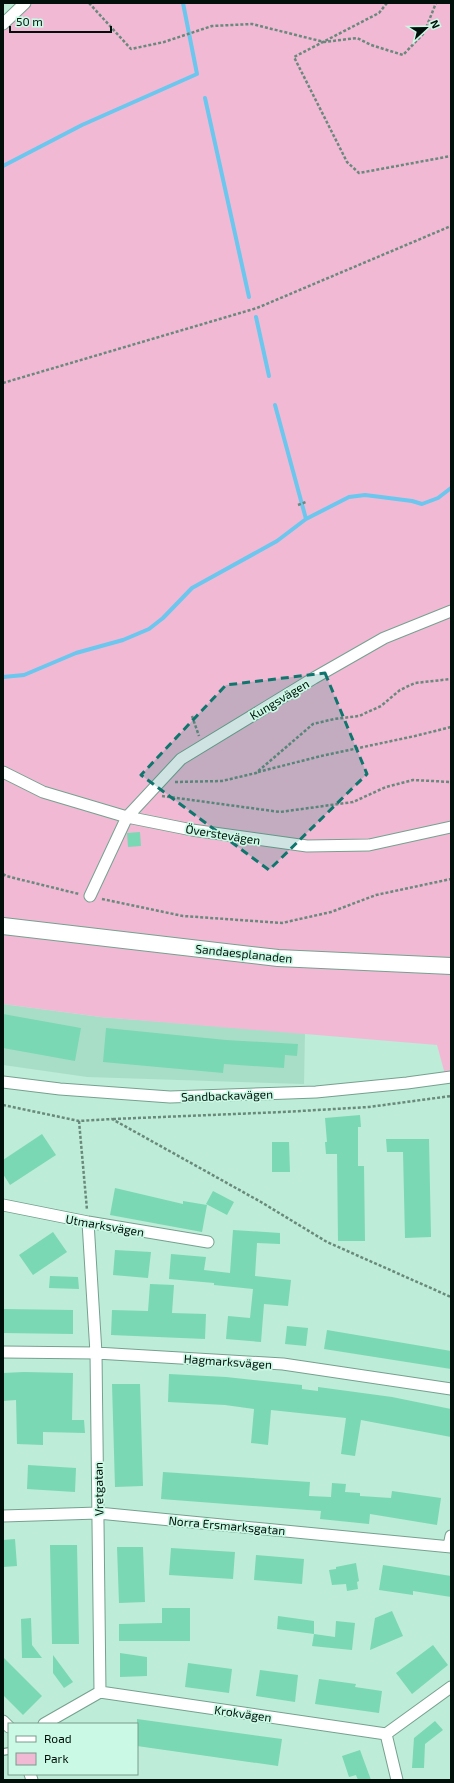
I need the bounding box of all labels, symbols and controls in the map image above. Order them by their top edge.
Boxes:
scale bar [10,8,111,34]
north arrow [406,8,446,48]
text: 50 m [16,14,43,28]
text: N [428,18,443,30]
street label: Kungsvägen [247,676,311,722]
street label: Överstevägen [185,821,261,847]
street label: Sandaesplanaden [195,941,293,965]
street label: Sandbackavägen [181,1086,273,1104]
street label: Utmarksvägen [65,1211,145,1239]
street label: Hagmarksvägen [183,1351,273,1371]
street label: Vretgatan [91,1462,105,1516]
street label: Norra Ersmarksgatan [168,1513,286,1537]
street label: Krokvägen [213,1702,273,1724]
legend [8,1723,138,1775]
text: Road [44,1731,72,1745]
text: Park [44,1751,69,1765]

